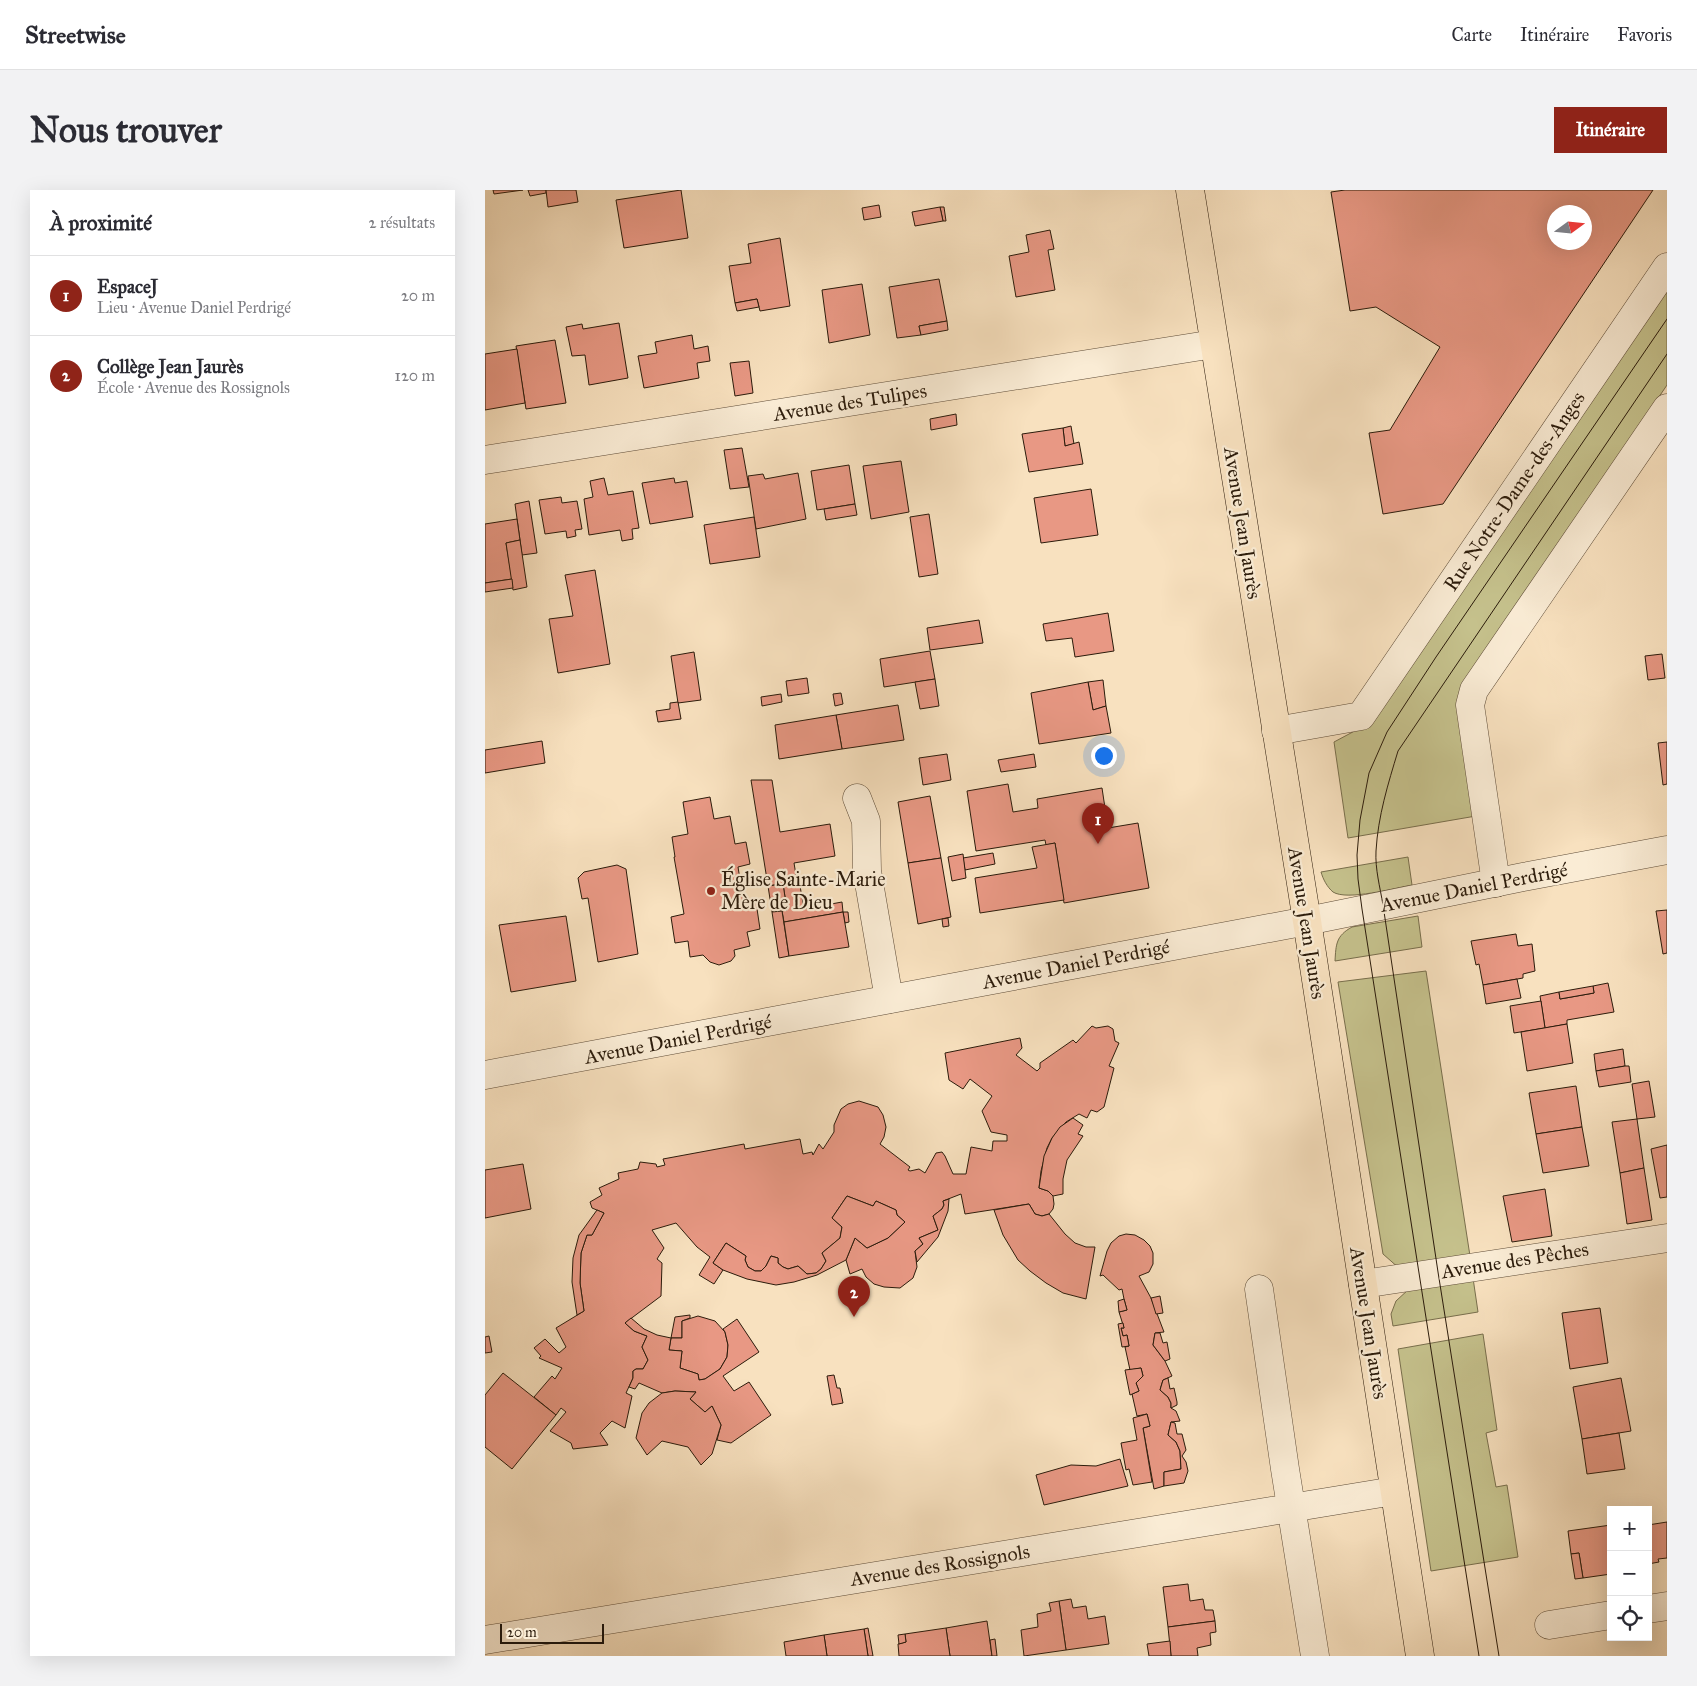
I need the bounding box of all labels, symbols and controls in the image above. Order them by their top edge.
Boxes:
text: Streetwise [25,20,126,50]
text: Carte [1452,24,1492,46]
text: Itinéraire [1520,24,1589,46]
text: Favoris [1617,24,1672,46]
button: Itinéraire [1554,107,1667,153]
text: Nous trouver [30,109,222,152]
north arrow [1547,205,1592,250]
text: À proximité [50,210,152,236]
text: 2 résultats [369,213,435,232]
text: EspaceJ [97,275,158,298]
text: 1 [63,286,69,305]
text: 20 m [401,286,435,305]
text: Lieu · Avenue Daniel Perdrigé [97,298,291,317]
text: Collège Jean Jaurès [97,355,243,378]
text: 2 [62,366,70,385]
text: 120 m [395,366,435,385]
text: École · Avenue des Rossignols [97,378,290,397]
street label: Avenue des Tulipes [771,378,928,426]
street label: Rue Notre-Dame-des-Anges [1438,387,1591,596]
street label: Avenue Jean Jaurès [1218,444,1267,601]
your location [1091,743,1117,769]
pin: 1 [1082,803,1114,844]
street label: Avenue Jean Jaurès [1282,844,1331,1001]
street label: Avenue Daniel Perdrigé [1377,857,1571,918]
place label: Église Sainte-Marie Mère de Dieu [721,865,886,914]
marker: Église Sainte-Marie Mère de Dieu [705,885,717,897]
street label: Avenue Daniel Perdrigé [979,934,1173,995]
street label: Avenue Daniel Perdrigé [581,1009,775,1070]
street label: Avenue des Pêches [1439,1237,1590,1284]
street label: Avenue Jean Jaurès [1344,1244,1393,1401]
pin: 2 [838,1276,870,1317]
map controls [1607,1506,1652,1641]
button: + [1607,1506,1652,1551]
street label: Avenue des Rossignols [847,1539,1032,1592]
button: − [1607,1551,1652,1596]
button: locate [1607,1596,1652,1641]
scale bar [500,1621,604,1644]
text: 20 m [507,1624,537,1641]

